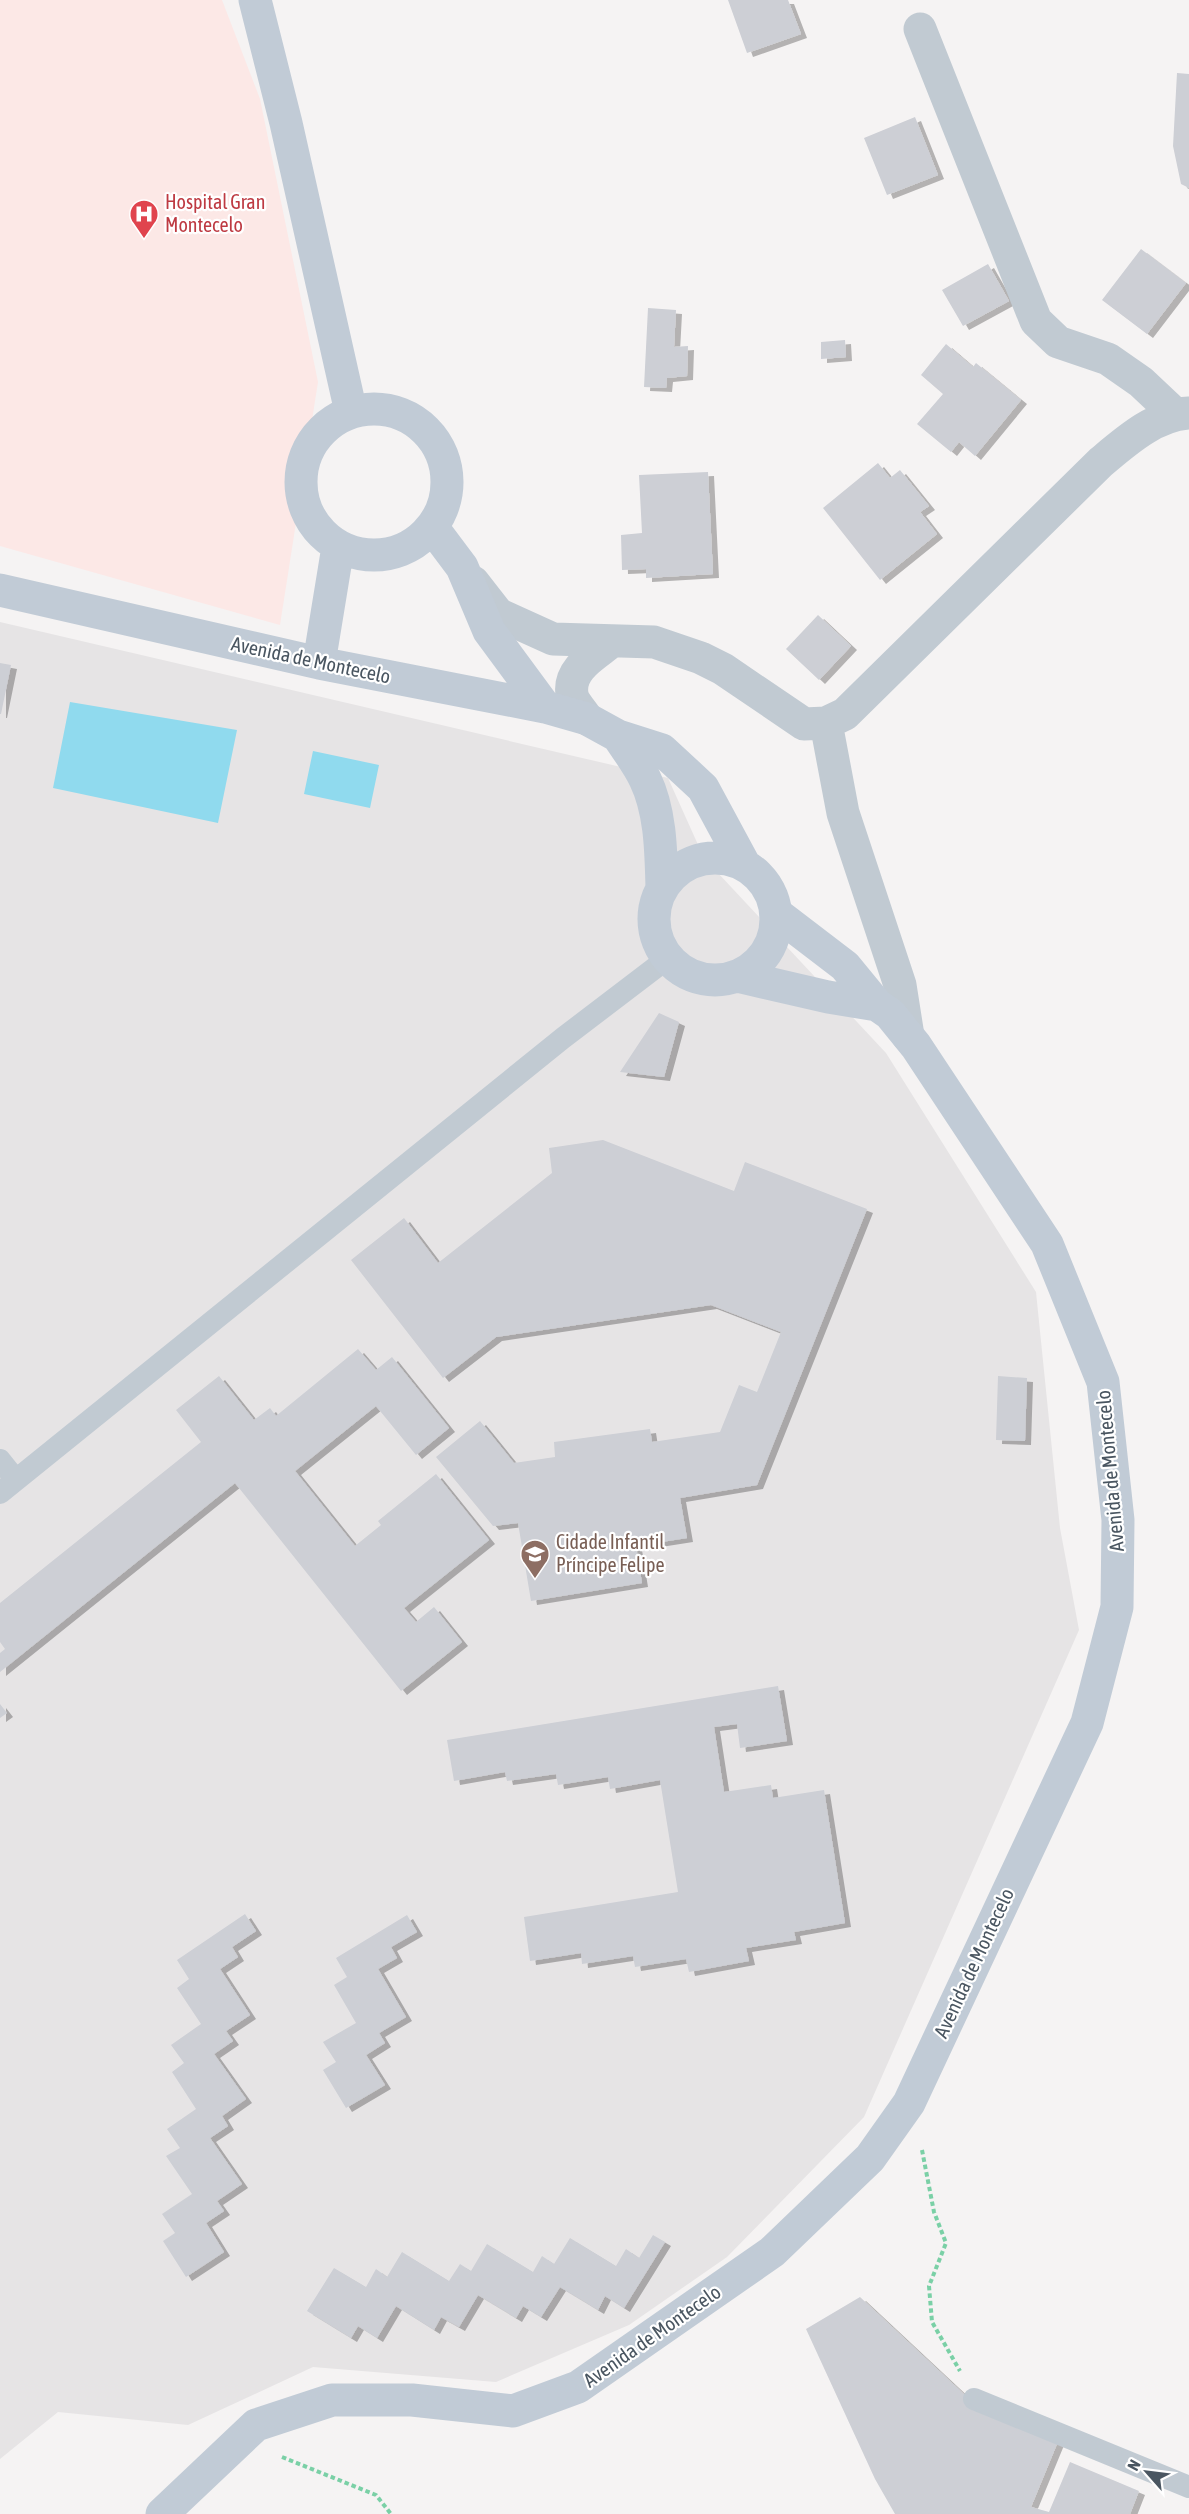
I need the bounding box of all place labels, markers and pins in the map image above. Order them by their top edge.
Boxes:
place label: Hospital Gran Montecelo [165,190,265,236]
hospital icon: Hospital Gran Montecelo [128,198,160,240]
place label: Cidade Infantil Príncipe Felipe [556,1530,665,1576]
school or university icon: Cidade Infantil Príncipe Felipe [519,1538,551,1580]

